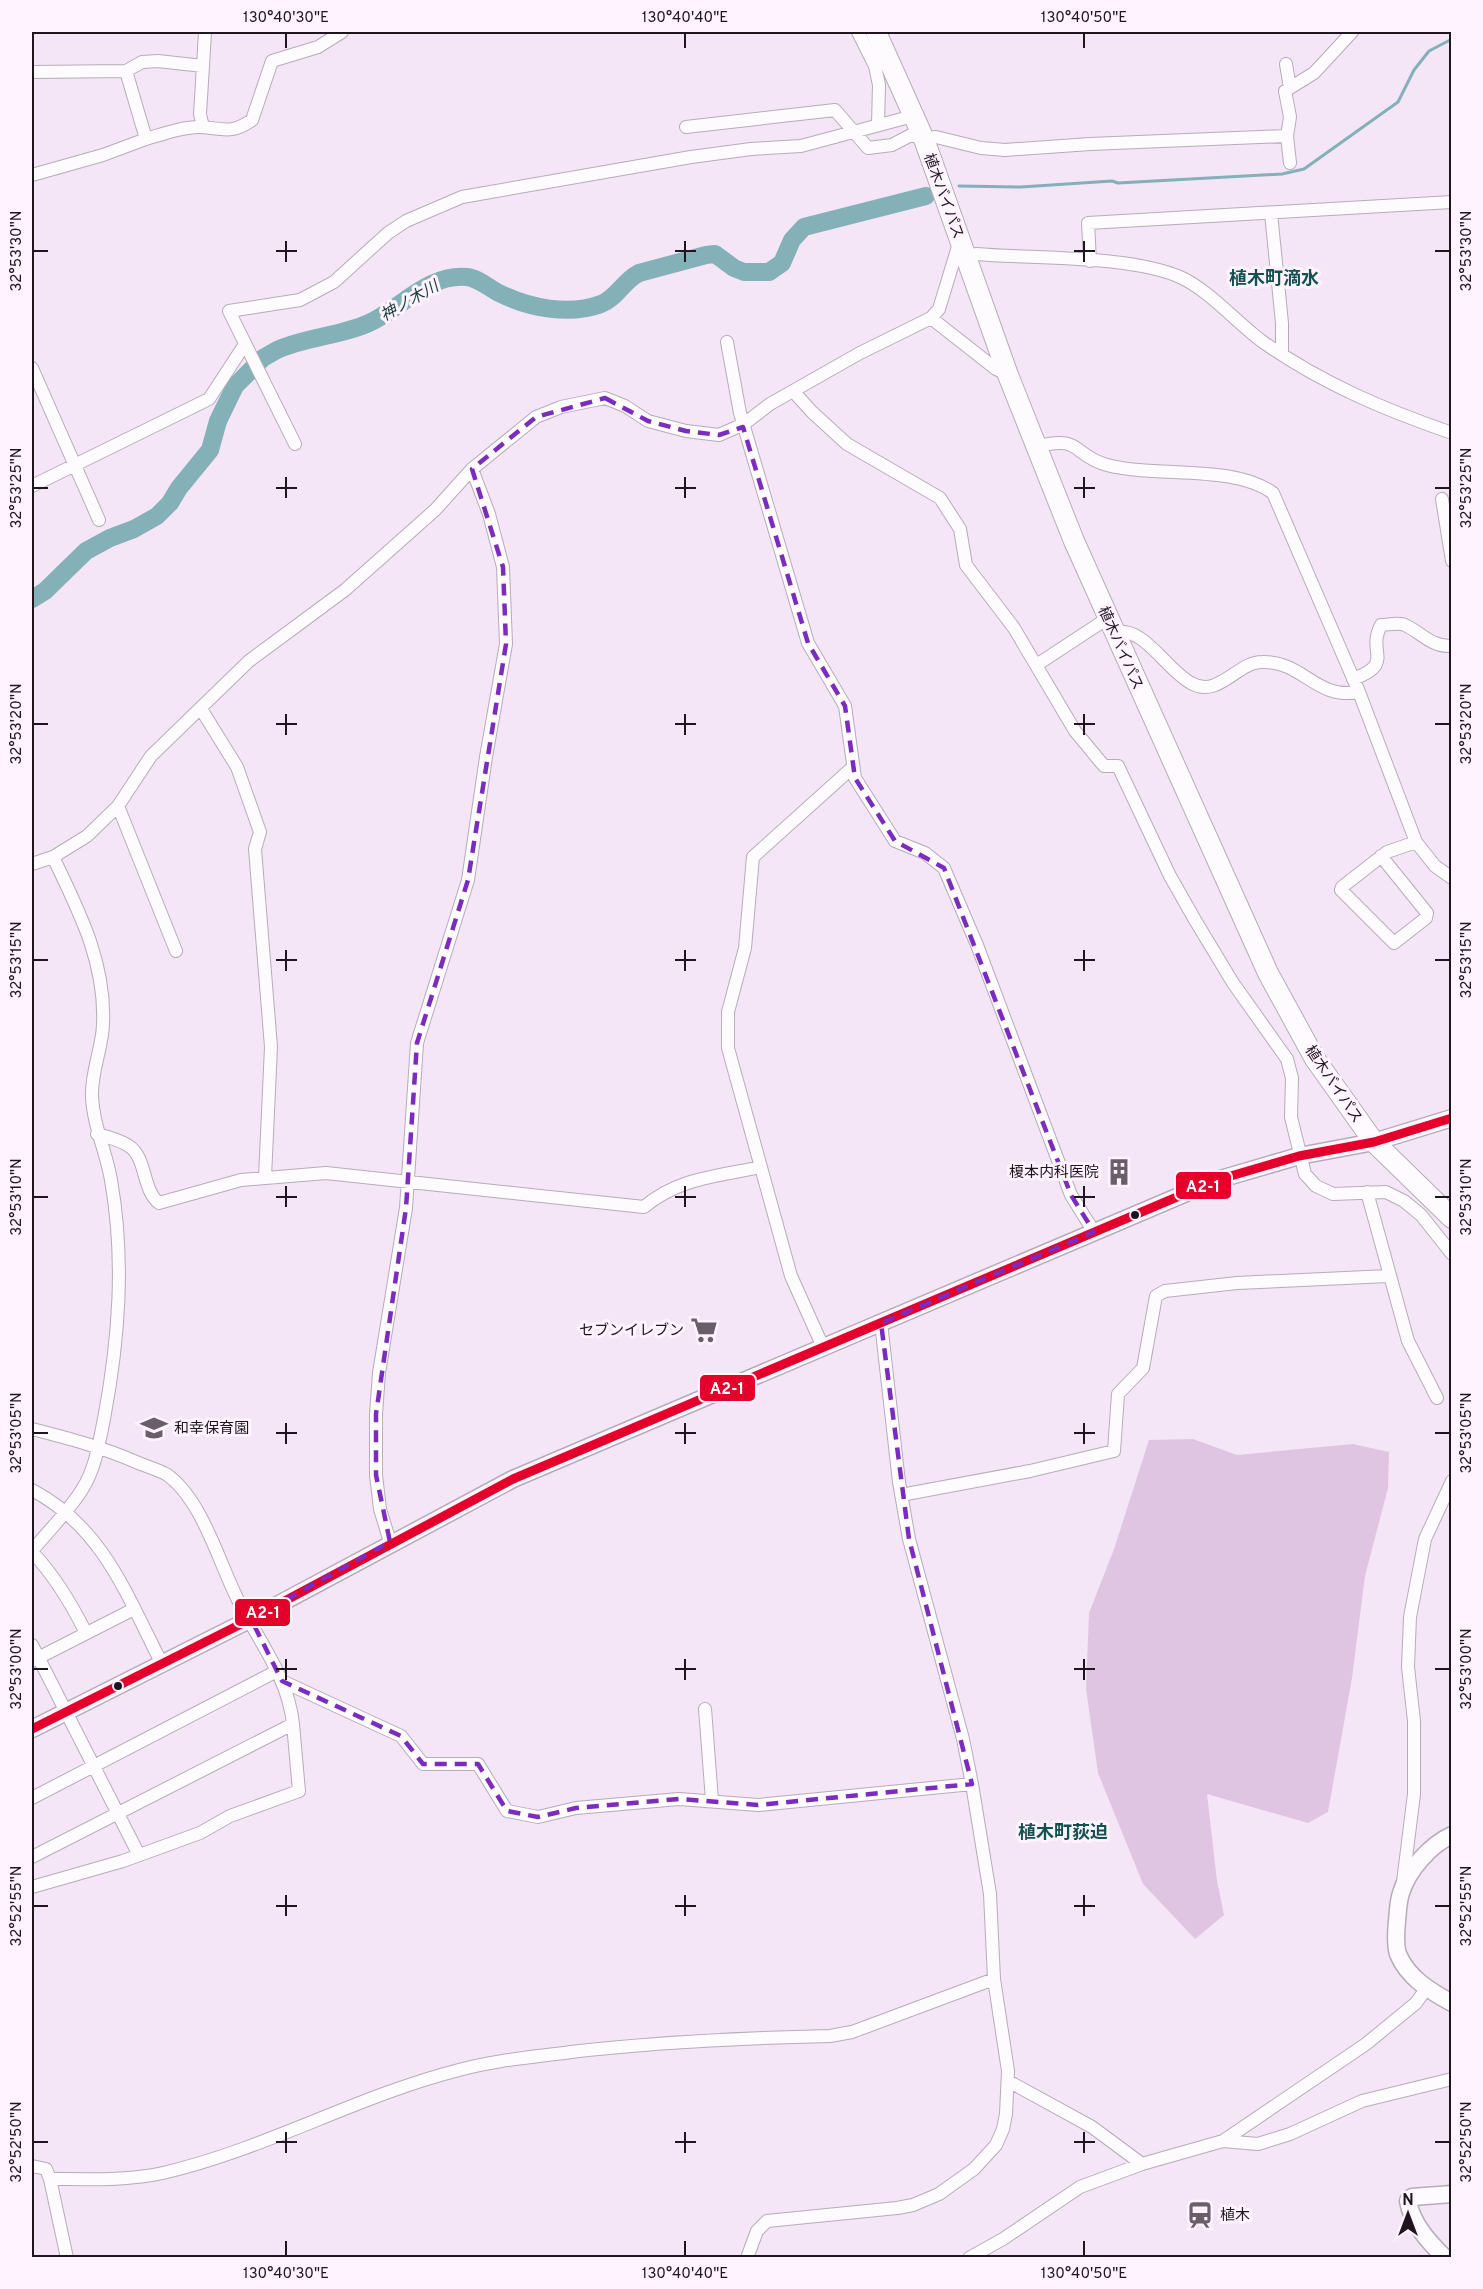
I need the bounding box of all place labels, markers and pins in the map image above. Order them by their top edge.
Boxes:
building icon: 榎本内科医院 [1104,1157,1134,1187]
place label: 榎本内科医院 [1009,1164,1099,1183]
unlabelled marker [1129,1209,1141,1221]
supermarket icon: セブンイレブン [689,1315,719,1345]
place label: セブンイレブン [579,1322,684,1341]
school or university icon: 和幸保育園 [139,1413,169,1443]
place label: 和幸保育園 [174,1420,249,1439]
unlabelled marker [112,1680,124,1692]
station icon: 植木 [1185,2200,1215,2230]
place label: 植木 [1220,2206,1250,2226]

